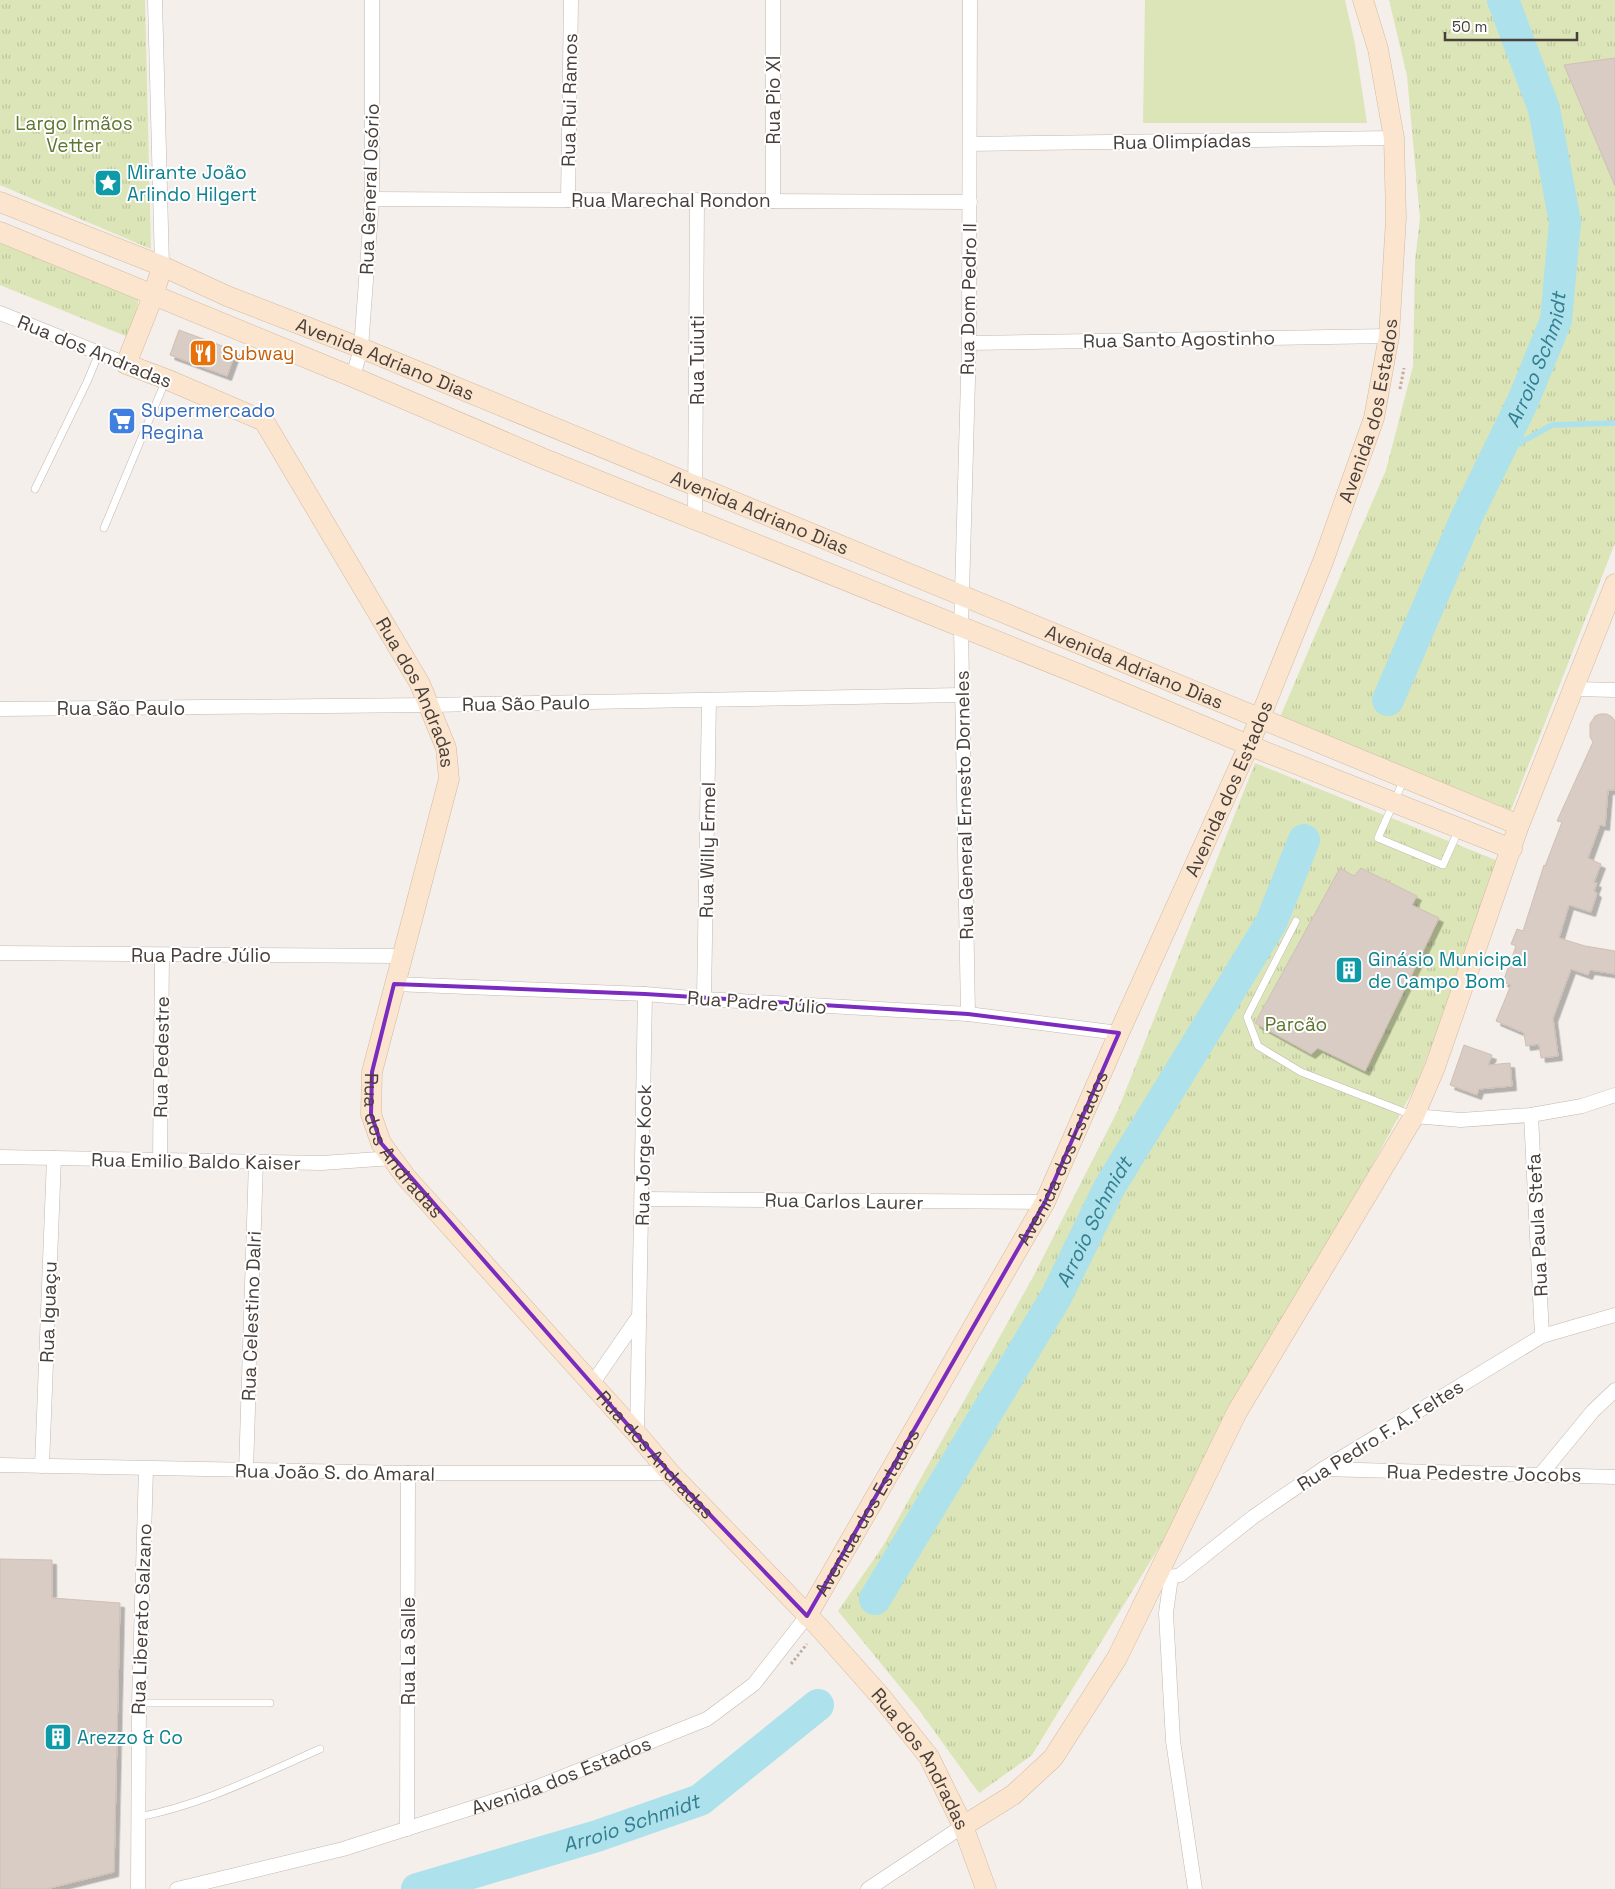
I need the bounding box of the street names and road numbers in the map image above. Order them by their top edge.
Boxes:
street label: Rua Rui Ramos [556,33,583,167]
street label: Rua Pio XI [761,56,786,144]
street label: Rua General Osório [354,103,385,275]
street label: Rua Olimpíadas [1113,128,1251,155]
street label: Rua Marechal Rondon [571,188,771,213]
street label: Rua Dom Pedro II [955,223,982,375]
street label: Rua dos Andradas [14,309,176,394]
street label: Avenida Adriano Dias [292,312,478,406]
street label: Rua Tuiuti [685,315,710,405]
street label: Avenida dos Estados [1333,318,1403,506]
street label: Rua Santo Agostinho [1083,325,1275,354]
street label: Avenida Adriano Dias [667,465,853,561]
street label: Rua dos Andradas [370,613,460,769]
street label: Avenida Adriano Dias [1042,619,1227,715]
street label: Rua General Ernesto Dorneles [950,670,979,940]
street label: Rua São Paulo [462,690,590,717]
street label: Rua São Paulo [57,696,185,721]
street label: Avenida dos Estados [1179,697,1279,881]
street label: Rua Willy Ermel [694,782,721,918]
street label: Rua Padre Júlio [131,943,271,968]
street label: Rua Padre Júlio [686,985,828,1020]
street label: Rua Pedestre [148,996,175,1118]
street label: Avenida dos Estados [1011,1067,1114,1250]
street label: Rua dos Andradas [358,1073,449,1223]
street label: Rua Jorge Kock [630,1084,657,1226]
street label: Rua Emilio Baldo Kaiser [91,1147,301,1176]
street label: Rua Paula Stefa [1521,1153,1554,1297]
street label: Rua Carlos Laurer [764,1188,924,1215]
street label: Rua Celestino Dalri [236,1231,267,1402]
street label: Rua Iguaçu [34,1261,63,1363]
street label: Rua Pedro F. A. Feltes [1292,1374,1468,1497]
street label: Rua dos Andradas [591,1385,720,1524]
street label: Avenida dos Estados [809,1424,925,1601]
street label: Rua João S. do Amaral [235,1458,435,1487]
street label: Rua Pedestre Jocobs [1386,1459,1582,1488]
street label: Rua Liberato Salzano [126,1523,157,1715]
street label: Rua La Salle [396,1597,421,1705]
street label: Rua dos Andradas [866,1683,975,1834]
street label: Avenida dos Estados [468,1731,655,1820]

